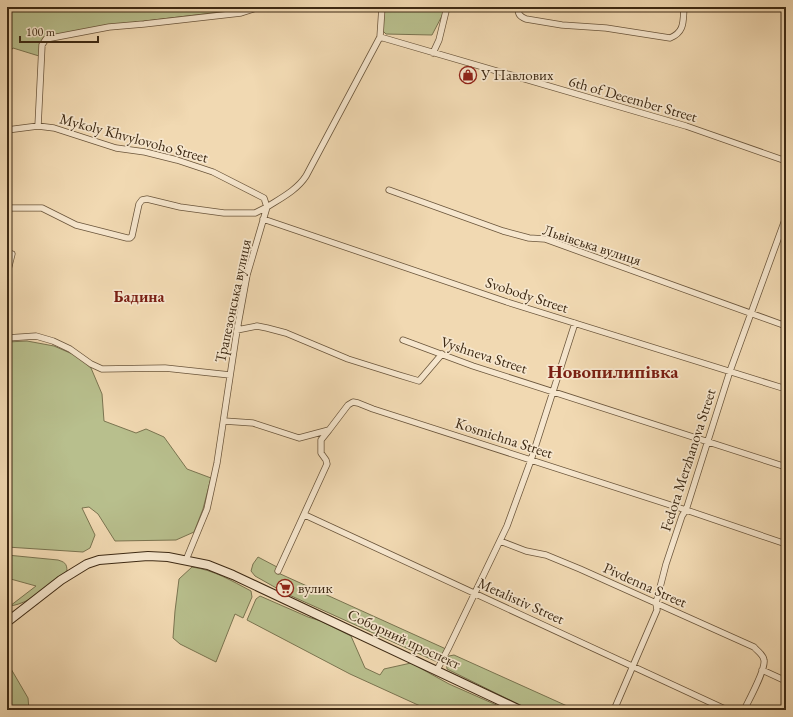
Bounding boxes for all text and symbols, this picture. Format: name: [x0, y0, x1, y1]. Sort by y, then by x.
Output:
scale bar: [20, 18, 98, 44]
text: 100 m: [26, 24, 56, 40]
shop icon: У Павлових: [458, 65, 478, 85]
place label: У Павлових: [480, 65, 554, 84]
street label: 6th of December Street: [567, 71, 700, 126]
street label: Mykoly Khvylovoho Street: [58, 109, 211, 167]
street label: Львівська вулиця: [541, 220, 644, 269]
street label: Трапезонська вулиця: [210, 237, 255, 364]
street label: Svobody Street: [483, 272, 571, 317]
district label: Бадина: [113, 286, 166, 307]
street label: Vyshneva Street: [439, 332, 530, 378]
district label: Новопилипівка: [547, 359, 679, 384]
street label: Fedora Merzhanova Street: [655, 386, 720, 534]
street label: Kosmichna Street: [453, 413, 556, 462]
street label: Pivdenna Street: [601, 558, 690, 612]
street label: Metalistiv Street: [475, 573, 568, 628]
supermarket icon: вулик: [275, 578, 295, 598]
place label: вулик: [298, 578, 333, 597]
street label: Соборний проспект: [345, 604, 464, 673]

